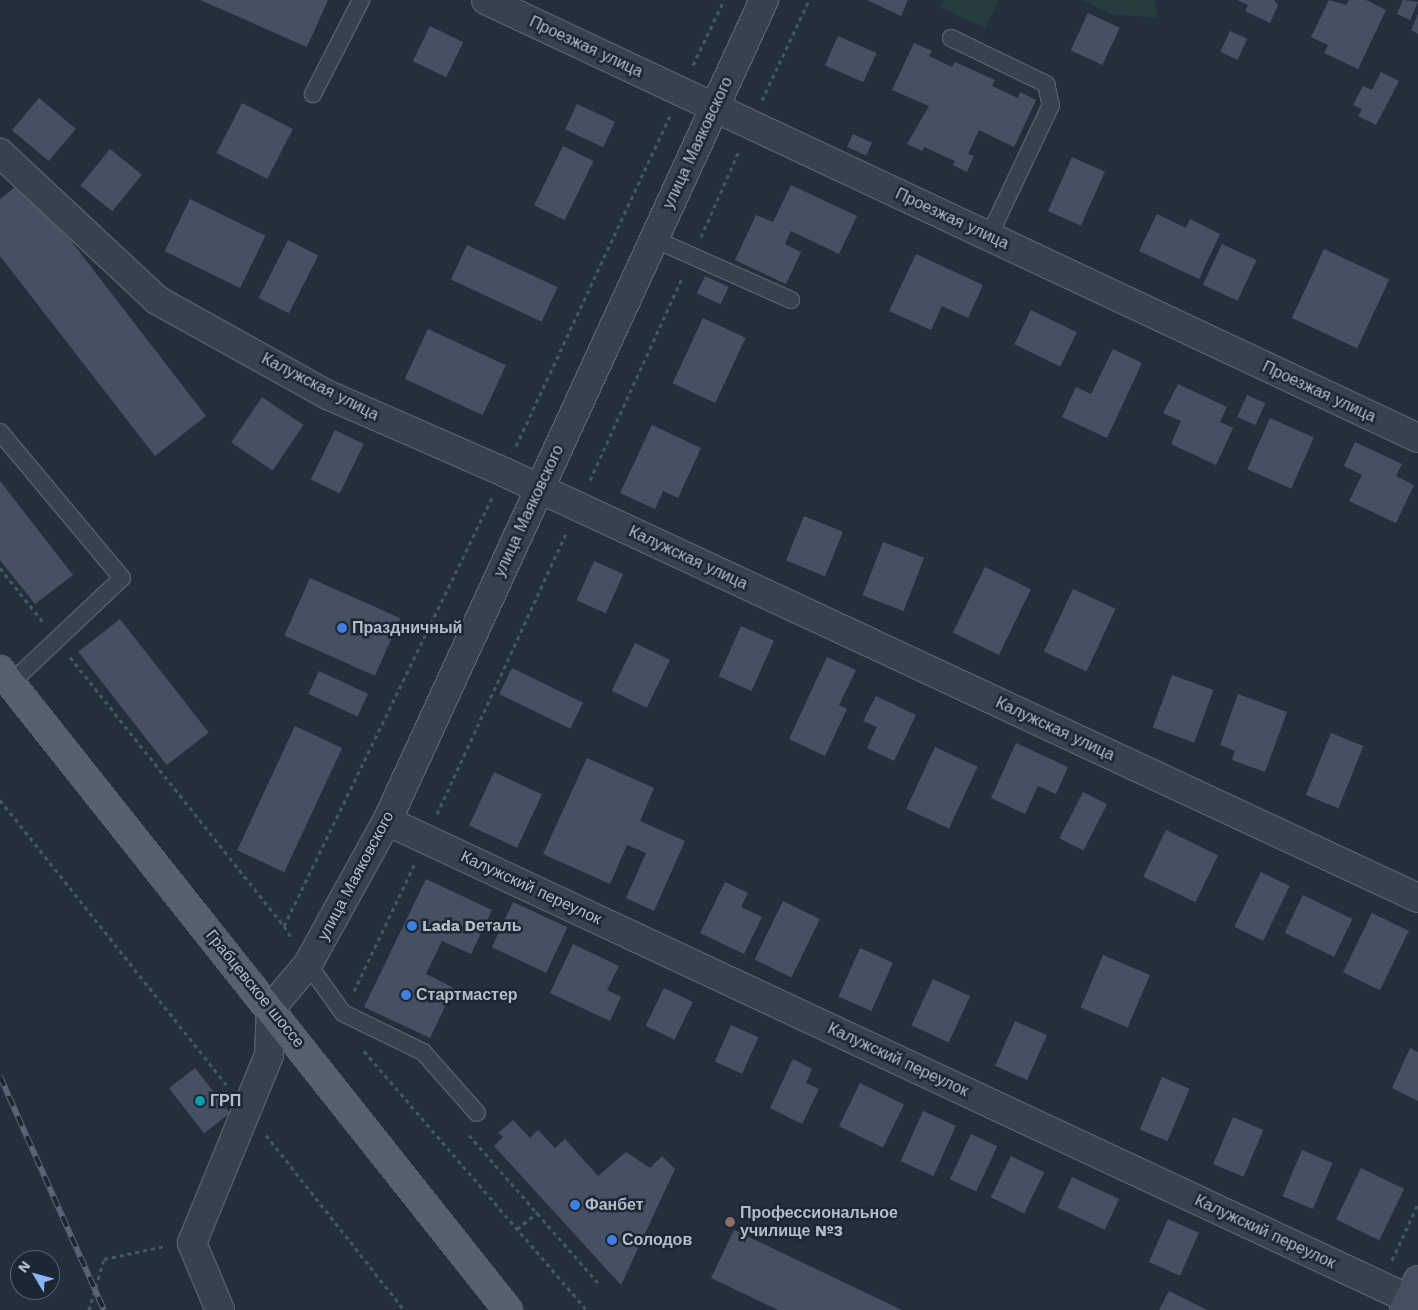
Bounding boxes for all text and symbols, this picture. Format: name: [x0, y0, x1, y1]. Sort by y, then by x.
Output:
street label: Проезжая улица: [526, 12, 646, 82]
street label: улица Маяковского: [659, 74, 737, 212]
street label: Проезжая улица: [892, 184, 1012, 254]
street label: Калужская улица: [258, 349, 382, 425]
street label: Проезжая улица: [1259, 357, 1379, 427]
street label: улица Маяковского: [490, 442, 568, 580]
street label: Калужская улица: [626, 522, 750, 594]
place label: Праздничный: [352, 618, 462, 638]
marker: Праздничный: [336, 622, 348, 634]
street label: Калужская улица: [993, 693, 1117, 765]
street label: улица Маяковского: [314, 808, 398, 944]
street label: Калужский переулок: [458, 847, 604, 929]
place label: Lada Dеталь: [422, 916, 522, 936]
marker: Lada Dеталь: [406, 920, 418, 932]
street label: Грабцевское шоссе: [202, 926, 308, 1052]
place label: Стартмастер: [416, 985, 518, 1005]
marker: Стартмастер: [400, 989, 412, 1001]
street label: Калужский переулок: [825, 1019, 971, 1101]
place label: ГРП: [210, 1091, 241, 1111]
marker: ГРП: [194, 1095, 206, 1107]
street label: Калужский переулок: [1192, 1191, 1338, 1273]
place label: Фанбет: [585, 1195, 644, 1215]
marker: Фанбет: [569, 1199, 581, 1211]
place label: Профессиональное училище №3: [740, 1203, 898, 1241]
marker: Профессиональное училище №3: [724, 1216, 736, 1228]
place label: Солодов: [622, 1230, 692, 1250]
marker: Солодов: [606, 1234, 618, 1246]
north arrow: [10, 1250, 60, 1300]
text: N: [14, 1258, 33, 1276]

